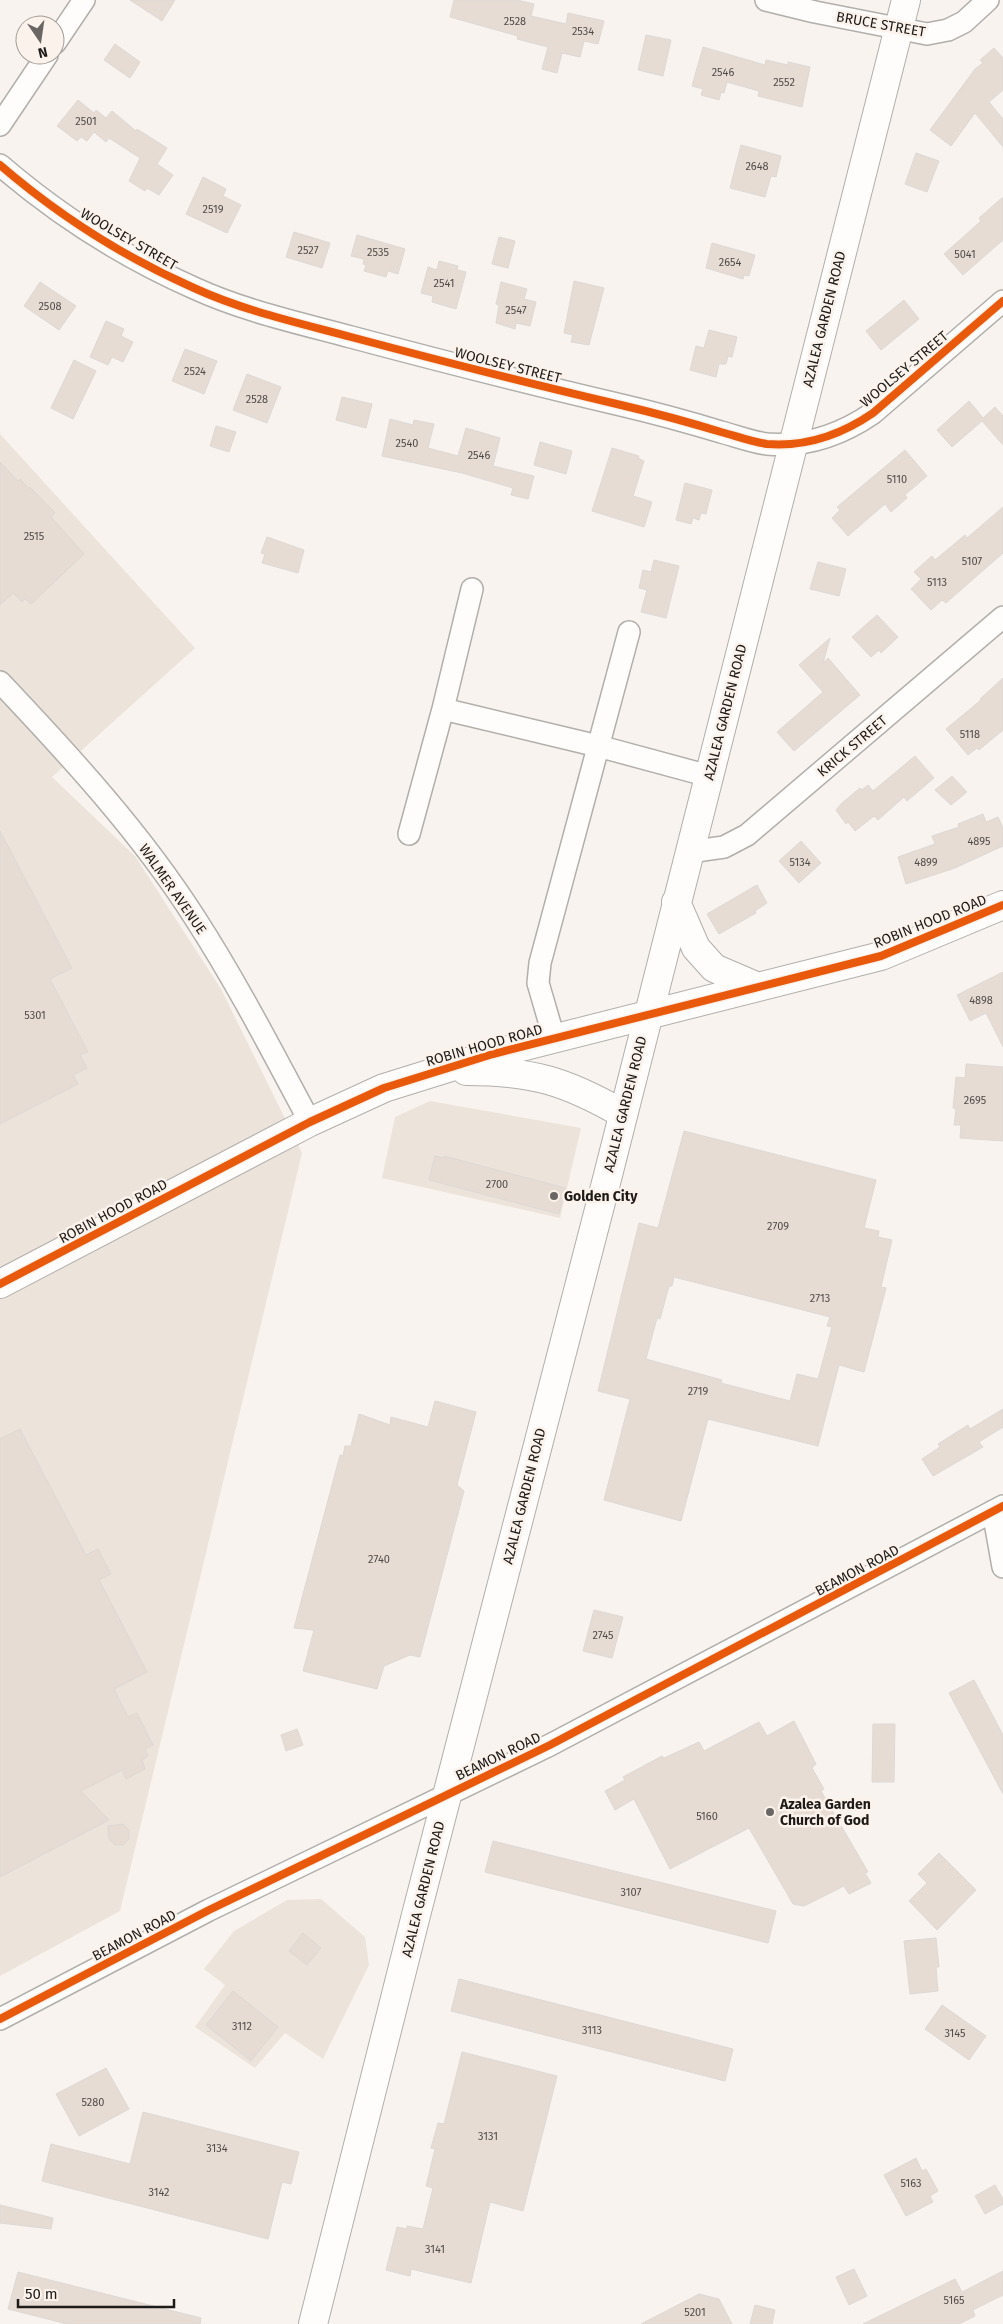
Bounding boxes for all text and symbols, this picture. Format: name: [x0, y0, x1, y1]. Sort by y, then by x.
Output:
street label: BRUCE STREET: [835, 8, 928, 41]
north arrow: [15, 15, 65, 65]
house number: 2528: [504, 15, 526, 28]
house number: 2534: [572, 25, 594, 38]
text: N: [36, 43, 49, 62]
house number: 2546: [712, 66, 734, 79]
house number: 2552: [773, 76, 795, 89]
house number: 2501: [75, 115, 97, 128]
house number: 2648: [745, 160, 769, 173]
house number: 2519: [203, 203, 224, 216]
street label: WOOLSEY STREET: [77, 205, 181, 275]
house number: 2527: [297, 244, 319, 257]
house number: 2535: [367, 246, 389, 259]
house number: 5041: [954, 248, 976, 261]
street label: AZALEA GARDEN ROAD: [799, 249, 850, 389]
house number: 2654: [719, 256, 741, 269]
house number: 2541: [434, 277, 454, 290]
house number: 2508: [38, 300, 62, 313]
house number: 2547: [505, 304, 527, 317]
street label: WOOLSEY STREET: [857, 327, 952, 411]
street label: WOOLSEY STREET: [453, 344, 564, 387]
house number: 2524: [184, 365, 206, 378]
house number: 2528: [246, 393, 268, 406]
house number: 2540: [396, 437, 418, 450]
house number: 2546: [468, 449, 490, 462]
house number: 5110: [887, 473, 907, 486]
house number: 2515: [24, 530, 45, 543]
house number: 5107: [962, 555, 982, 568]
house number: 5113: [927, 576, 947, 589]
street label: AZALEA GARDEN ROAD: [700, 642, 751, 782]
street label: KRICK STREET: [814, 712, 891, 780]
house number: 5118: [960, 728, 980, 741]
house number: 4895: [967, 835, 991, 848]
street label: WALMER AVENUE: [135, 841, 210, 938]
house number: 5134: [790, 856, 811, 869]
house number: 4899: [914, 856, 938, 869]
street label: ROBIN HOOD ROAD: [871, 891, 989, 952]
house number: 4898: [969, 994, 993, 1007]
house number: 5301: [24, 1009, 46, 1022]
street label: ROBIN HOOD ROAD: [424, 1021, 544, 1070]
street label: AZALEA GARDEN ROAD: [600, 1034, 651, 1174]
house number: 2695: [964, 1094, 987, 1107]
street label: ROBIN HOOD ROAD: [56, 1176, 170, 1247]
house number: 2700: [486, 1178, 508, 1191]
place label: Golden City: [564, 1188, 638, 1205]
marker: Golden City: [548, 1190, 560, 1202]
house number: 2709: [767, 1220, 789, 1233]
house number: 2713: [810, 1292, 830, 1305]
house number: 2719: [688, 1385, 709, 1398]
street label: AZALEA GARDEN ROAD: [499, 1426, 550, 1566]
street label: BEAMON ROAD: [812, 1541, 902, 1600]
house number: 2740: [368, 1553, 390, 1566]
house number: 2745: [592, 1629, 614, 1642]
street label: BEAMON ROAD: [453, 1728, 544, 1784]
place label: Azalea Garden Church of God: [779, 1796, 871, 1829]
marker: Azalea Garden Church of God: [764, 1806, 776, 1818]
house number: 5160: [696, 1810, 718, 1823]
street label: AZALEA GARDEN ROAD: [398, 1819, 449, 1959]
house number: 3107: [621, 1886, 642, 1899]
street label: BEAMON ROAD: [89, 1906, 179, 1965]
house number: 3112: [232, 2020, 252, 2033]
house number: 3113: [582, 2024, 602, 2037]
house number: 3145: [944, 2027, 966, 2040]
house number: 5280: [81, 2096, 105, 2109]
house number: 3131: [478, 2130, 498, 2143]
house number: 3134: [206, 2142, 228, 2155]
house number: 5163: [901, 2177, 921, 2190]
house number: 3142: [148, 2186, 170, 2199]
house number: 3141: [425, 2243, 445, 2256]
scale bar: [18, 2276, 174, 2308]
text: 50 m: [25, 2285, 58, 2303]
house number: 5165: [943, 2294, 965, 2307]
house number: 5201: [684, 2306, 706, 2319]

